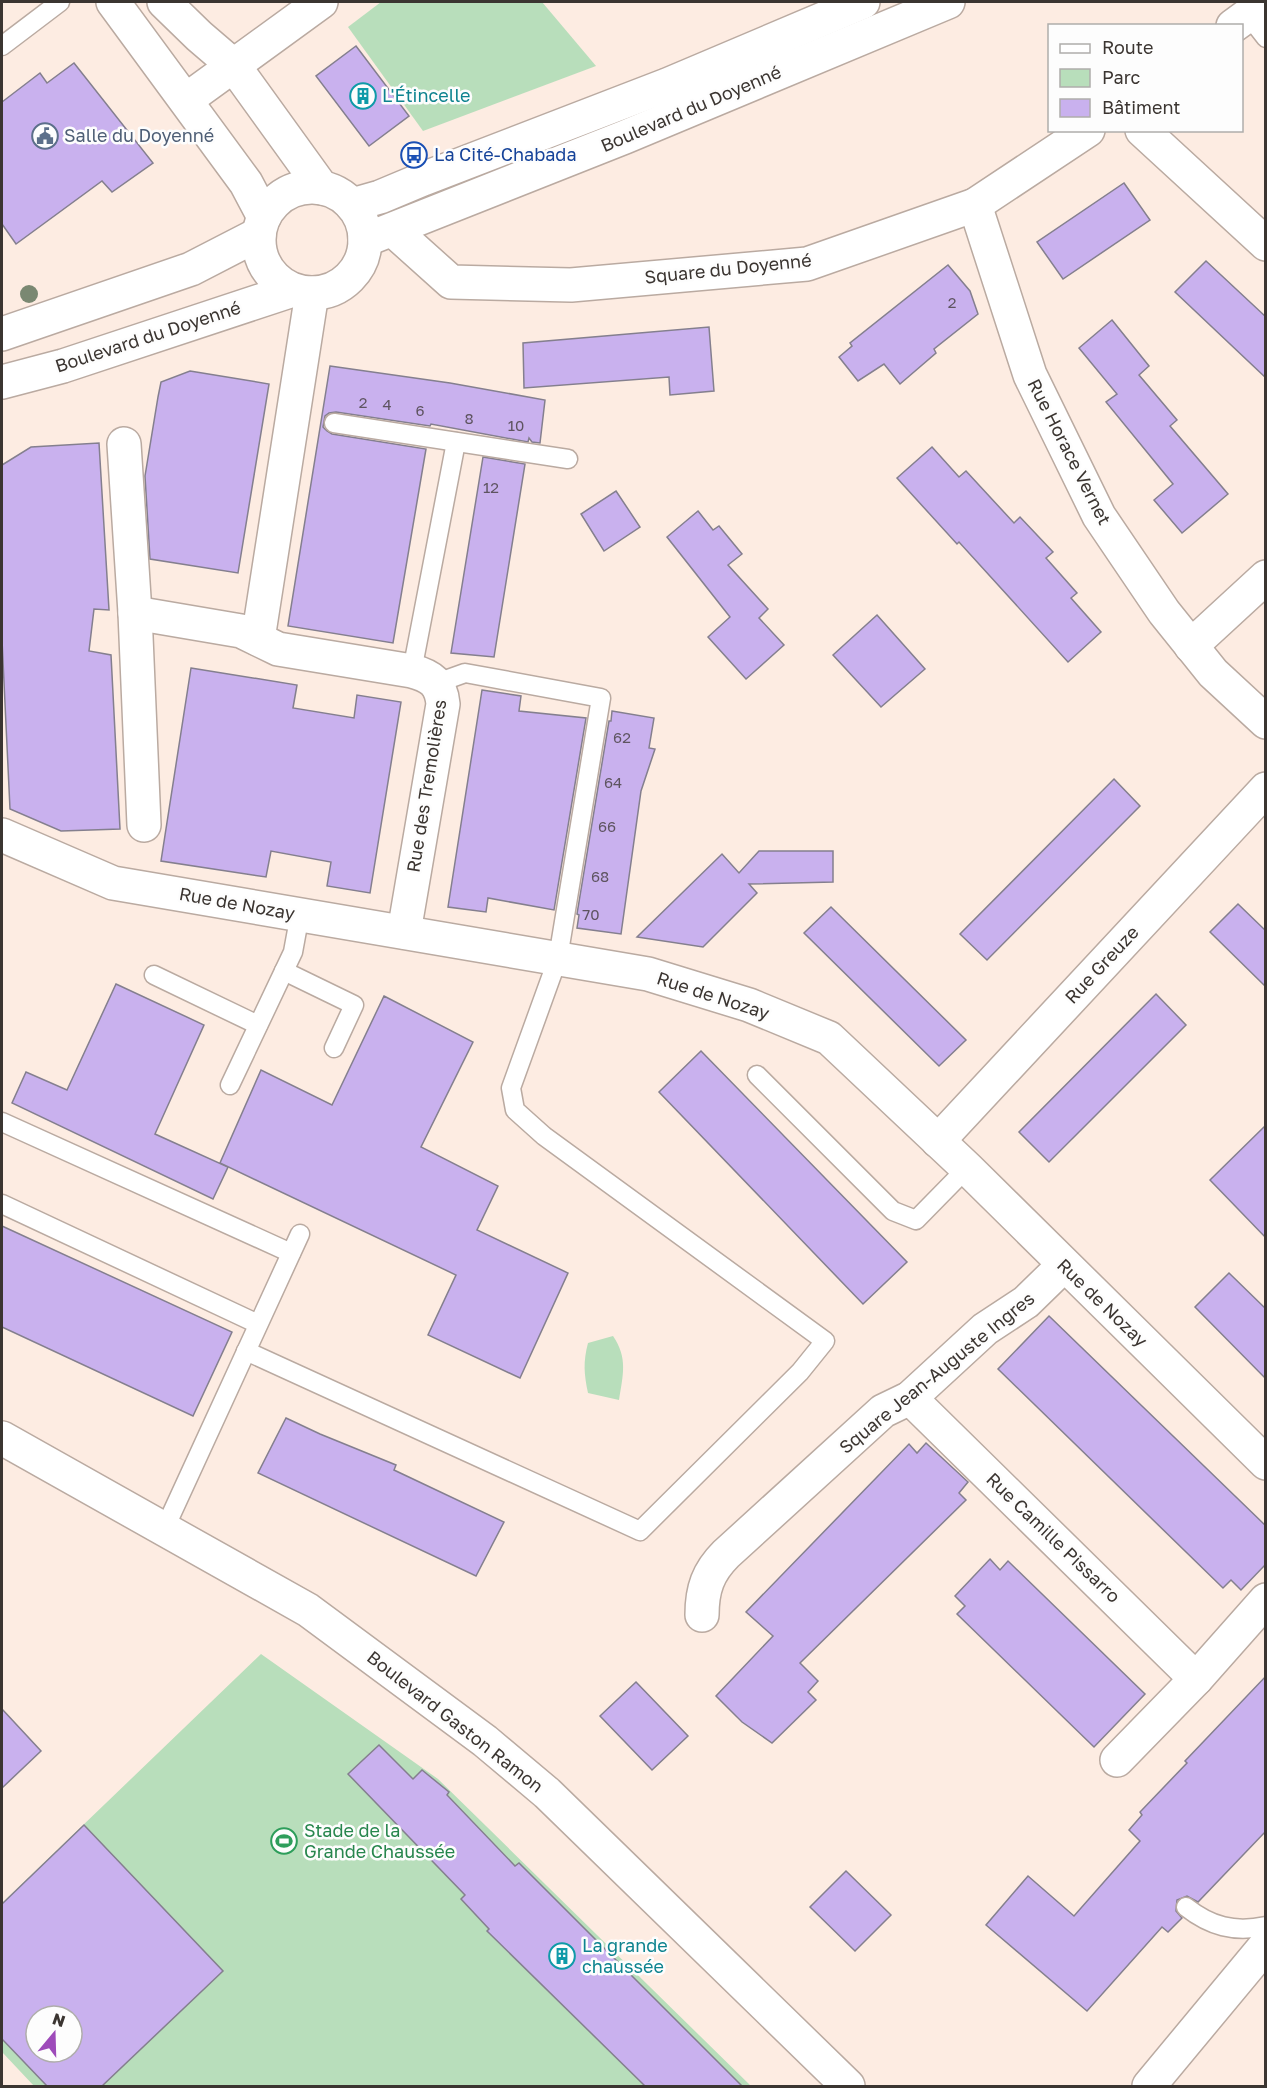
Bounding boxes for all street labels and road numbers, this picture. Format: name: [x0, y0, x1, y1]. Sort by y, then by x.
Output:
street label: Boulevard du Doyenné: [597, 60, 784, 156]
street label: Square du Doyenné: [643, 248, 812, 288]
street label: Boulevard du Doyenné: [52, 296, 243, 376]
street label: Rue Horace Vernet: [1024, 375, 1116, 528]
street label: Rue des Tremolières: [401, 698, 451, 874]
street label: Rue de Nozay: [178, 882, 297, 924]
street label: Rue Greuze: [1060, 921, 1143, 1008]
street label: Rue de Nozay: [654, 966, 772, 1024]
street label: Rue de Nozay: [1053, 1254, 1153, 1351]
street label: Square Jean-Auguste Ingres: [834, 1287, 1038, 1458]
street label: Rue Camille Pissarro: [982, 1468, 1125, 1607]
street label: Boulevard Gaston Ramon: [363, 1646, 548, 1797]

